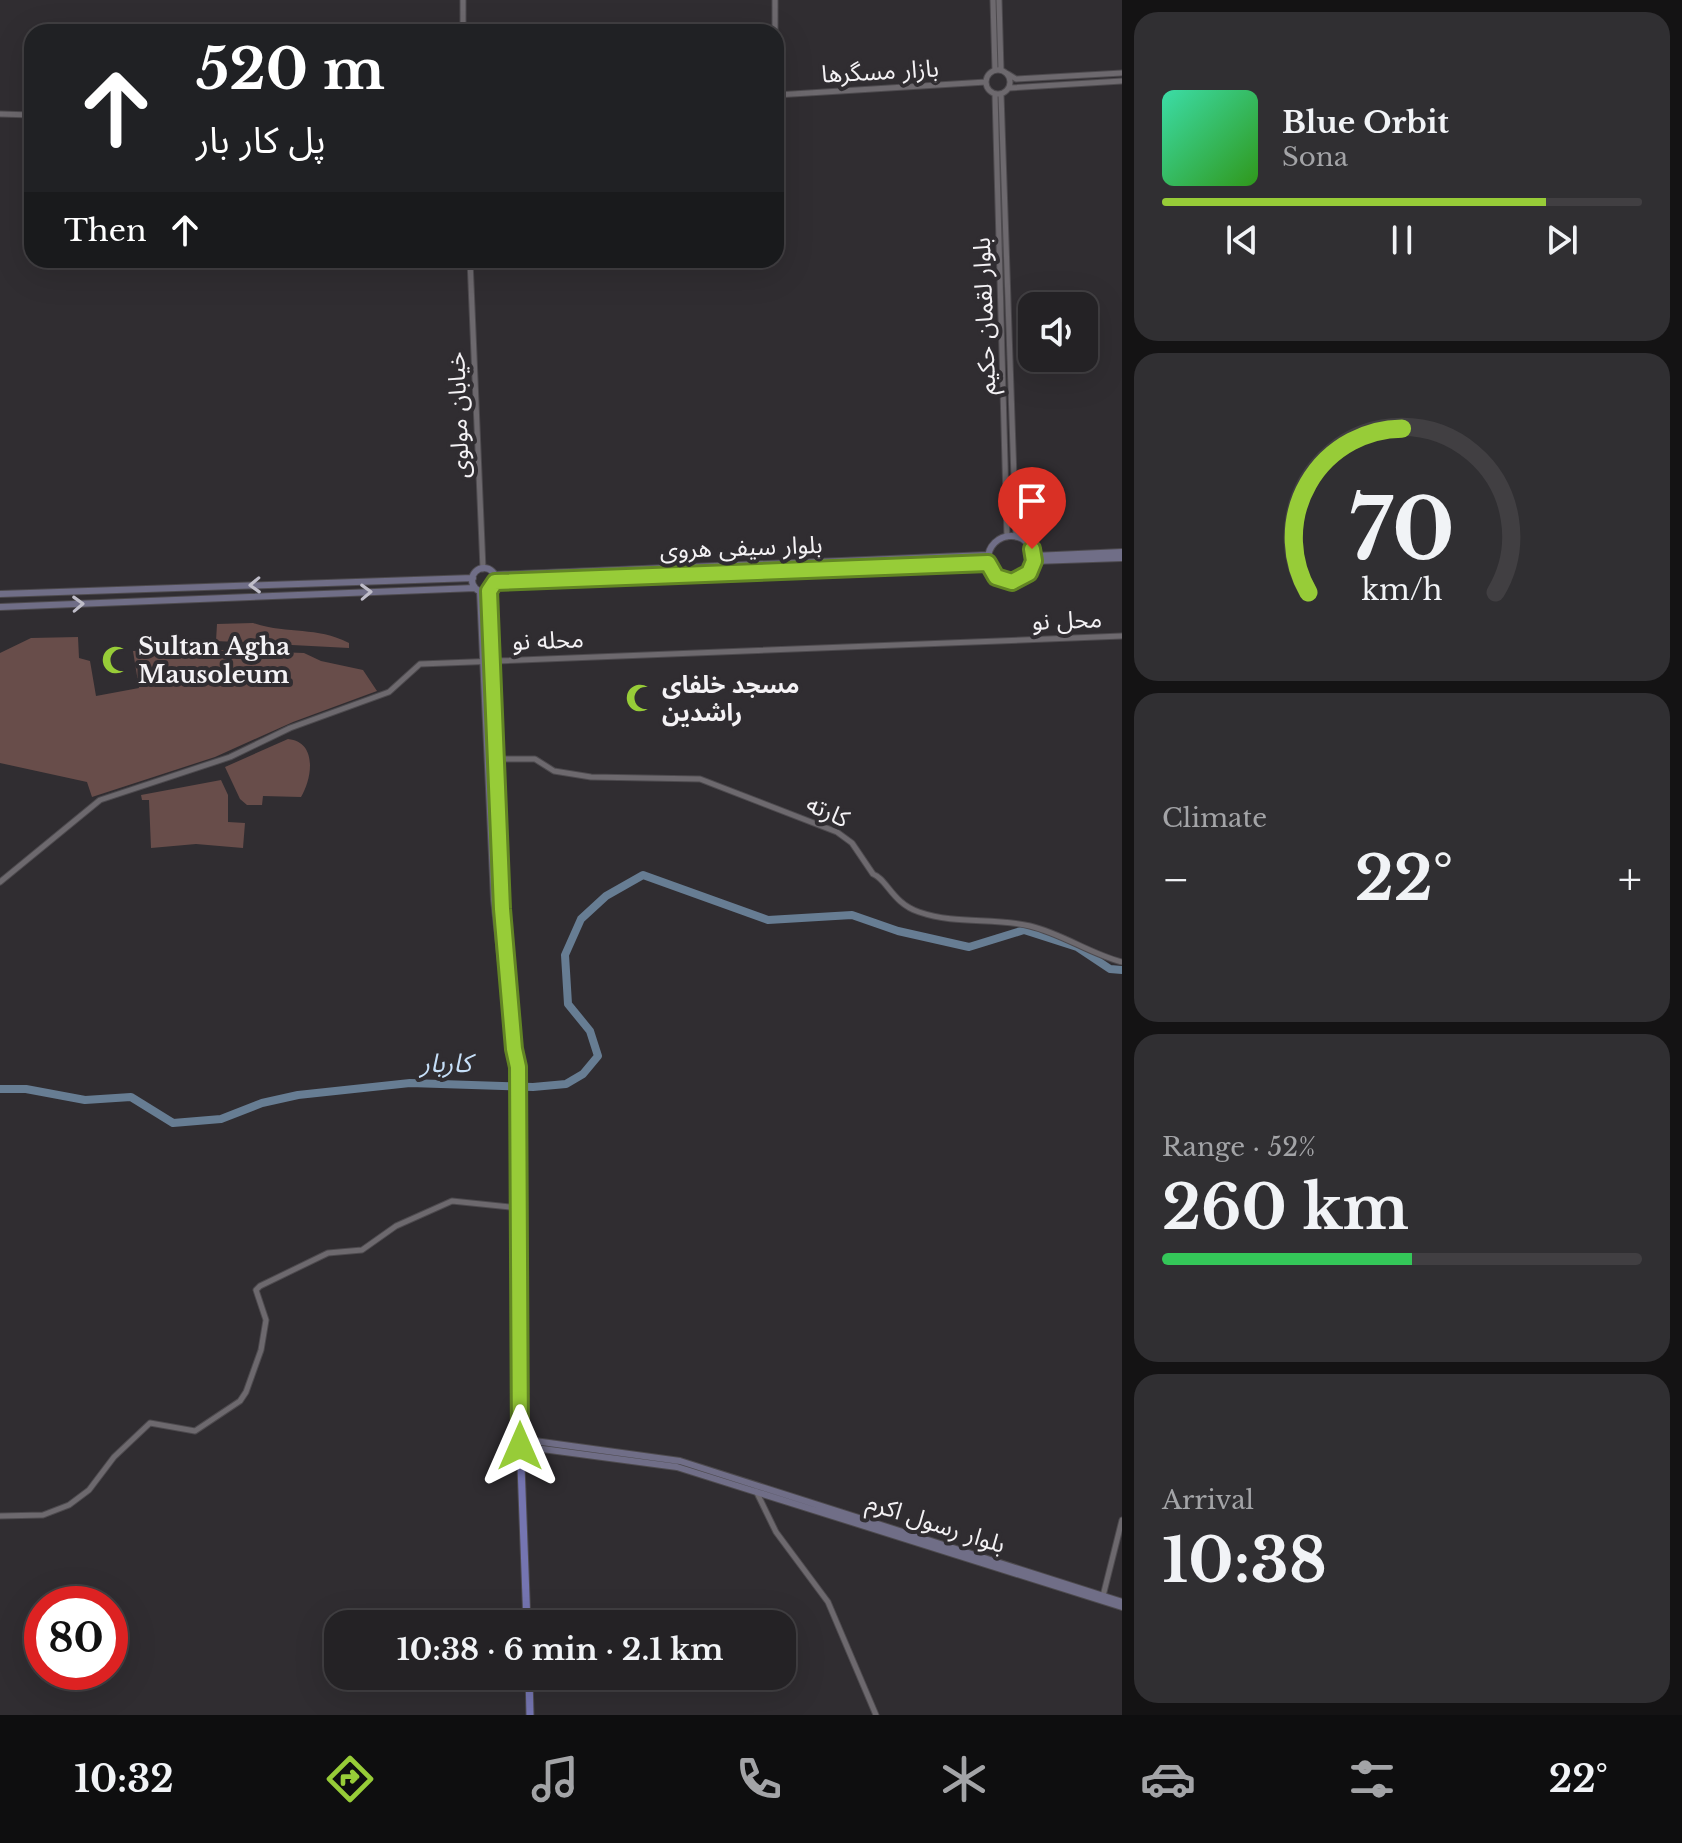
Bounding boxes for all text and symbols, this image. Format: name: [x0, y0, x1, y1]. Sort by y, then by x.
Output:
text: 520 m: [196, 35, 385, 104]
street label: بازار مسگرها: [821, 53, 939, 89]
icon: ahead: [64, 56, 168, 160]
text: Blue Orbit: [1282, 104, 1449, 141]
text: پل کار بار: [196, 118, 326, 163]
text: Sona: [1282, 141, 1348, 173]
icon: ahead: [163, 208, 207, 252]
text: Then: [64, 212, 147, 249]
icon: previous: [1220, 218, 1264, 262]
icon: pause: [1380, 218, 1424, 262]
icon: next: [1540, 218, 1584, 262]
street label: بلوار لقمان حکیم: [967, 237, 1004, 395]
map controls: [1018, 292, 1098, 372]
button: sound: [1018, 292, 1098, 372]
street label: خیابان مولوی: [441, 351, 475, 479]
pin: [998, 467, 1066, 549]
text: 70: [1349, 477, 1455, 580]
icon: arrive: [1010, 479, 1054, 523]
street label: بلوار سیفی هروی: [659, 530, 823, 564]
text: km/h: [1361, 572, 1443, 608]
one-way arrow: [248, 577, 261, 594]
one-way arrow: [360, 584, 373, 601]
one-way arrow: [72, 595, 85, 612]
street label: محل نو: [1031, 604, 1103, 636]
street label: محله نو: [512, 624, 584, 656]
place label: Sultan Agha Mausoleum: [138, 632, 290, 689]
mosque icon: Sultan Agha Mausoleum: [101, 645, 131, 675]
place label: مسجد خلفای راشدین: [662, 670, 800, 727]
mosque icon: مسجد خلفای راشدین: [625, 683, 655, 713]
street label: کارته: [802, 789, 855, 834]
text: Climate: [1162, 802, 1267, 834]
text: 22°: [1355, 842, 1453, 916]
text: −: [1162, 852, 1190, 907]
text: +: [1618, 852, 1642, 907]
water label: کاربار: [418, 1047, 477, 1079]
text: Range · 52%: [1162, 1131, 1316, 1163]
text: 260 km: [1162, 1171, 1409, 1245]
position arrow: [478, 1404, 562, 1488]
text: Arrival: [1162, 1484, 1254, 1516]
street label: بلوار رسول اکرم: [862, 1487, 1009, 1563]
text: 10:38: [1162, 1524, 1327, 1598]
speed limit sign: 80: [24, 1586, 128, 1690]
text: 10:38 · 6 min · 2.1 km: [397, 1631, 723, 1668]
icon: directions: [322, 1751, 378, 1807]
icon: music: [527, 1751, 583, 1807]
icon: phone: [731, 1751, 787, 1807]
icon: climate: [936, 1751, 992, 1807]
icon: car: [1140, 1751, 1196, 1807]
icon: filters: [1344, 1751, 1400, 1807]
text: 10:32: [74, 1757, 174, 1802]
text: 22°: [1549, 1757, 1608, 1802]

